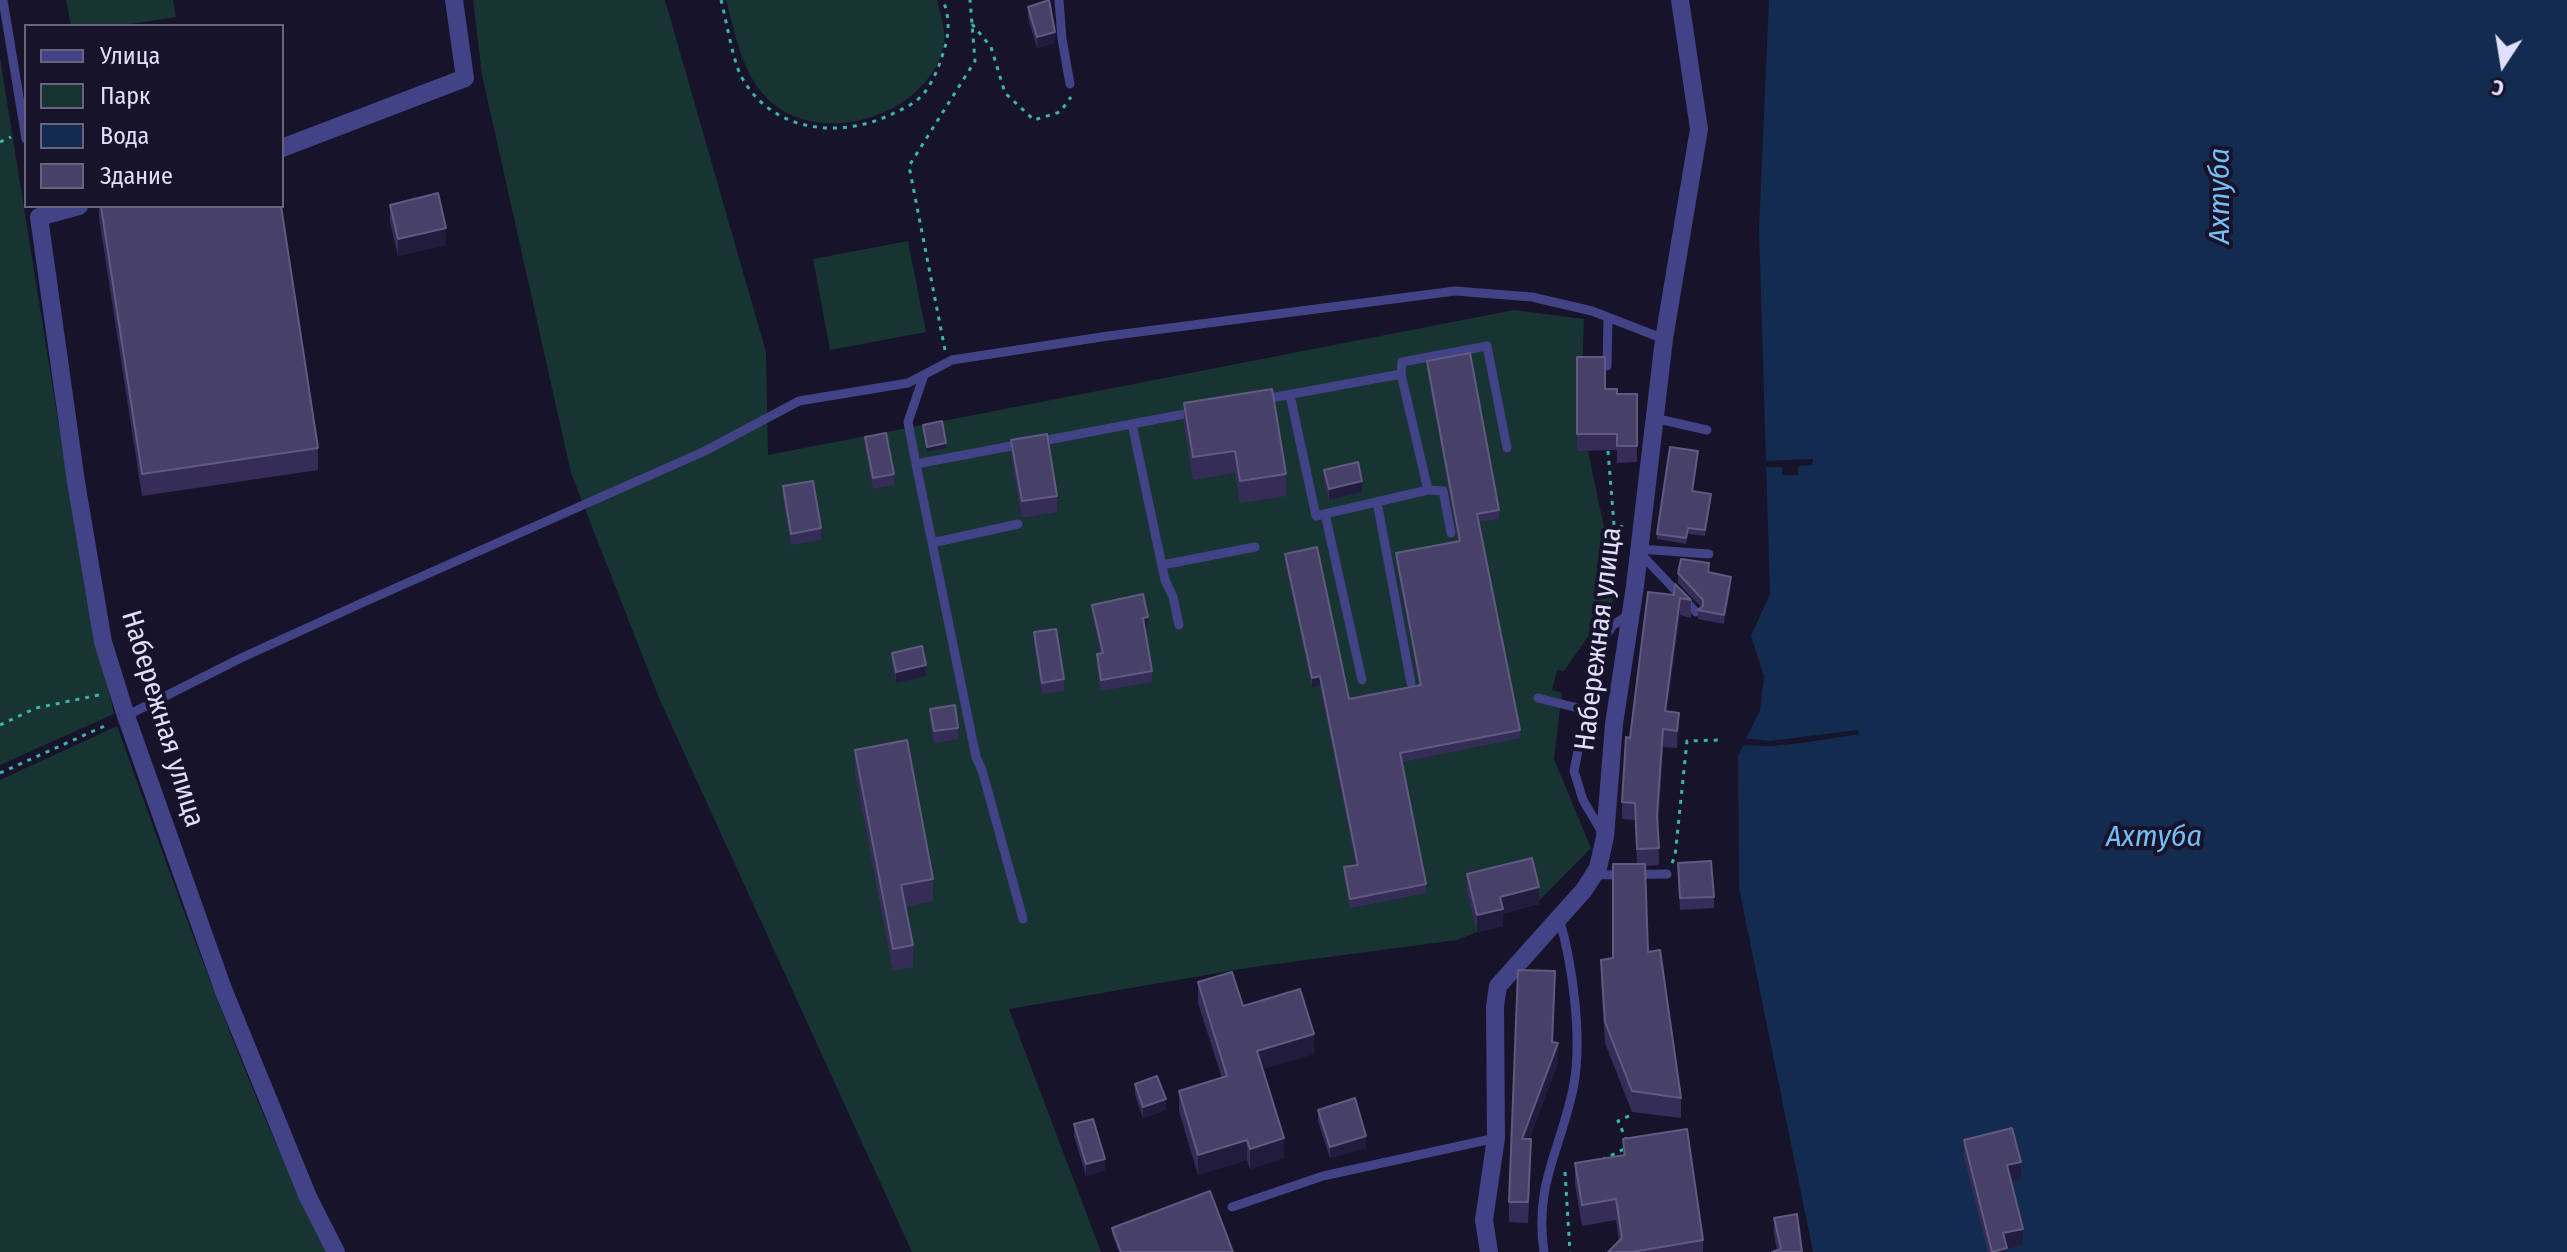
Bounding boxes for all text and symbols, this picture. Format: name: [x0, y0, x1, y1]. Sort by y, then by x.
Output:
legend: [24, 24, 284, 208]
north arrow: [2463, 24, 2543, 104]
text: Улица: [100, 42, 160, 70]
text: С: [2489, 74, 2506, 102]
text: Парк: [100, 82, 150, 110]
text: Вода: [100, 122, 149, 150]
water label: Ахтуба: [2203, 148, 2239, 244]
text: Здание: [100, 162, 173, 190]
street label: Набережная улица: [1569, 525, 1629, 753]
street label: Набережная улица: [113, 607, 211, 831]
water label: Ахтуба: [2106, 820, 2202, 856]

